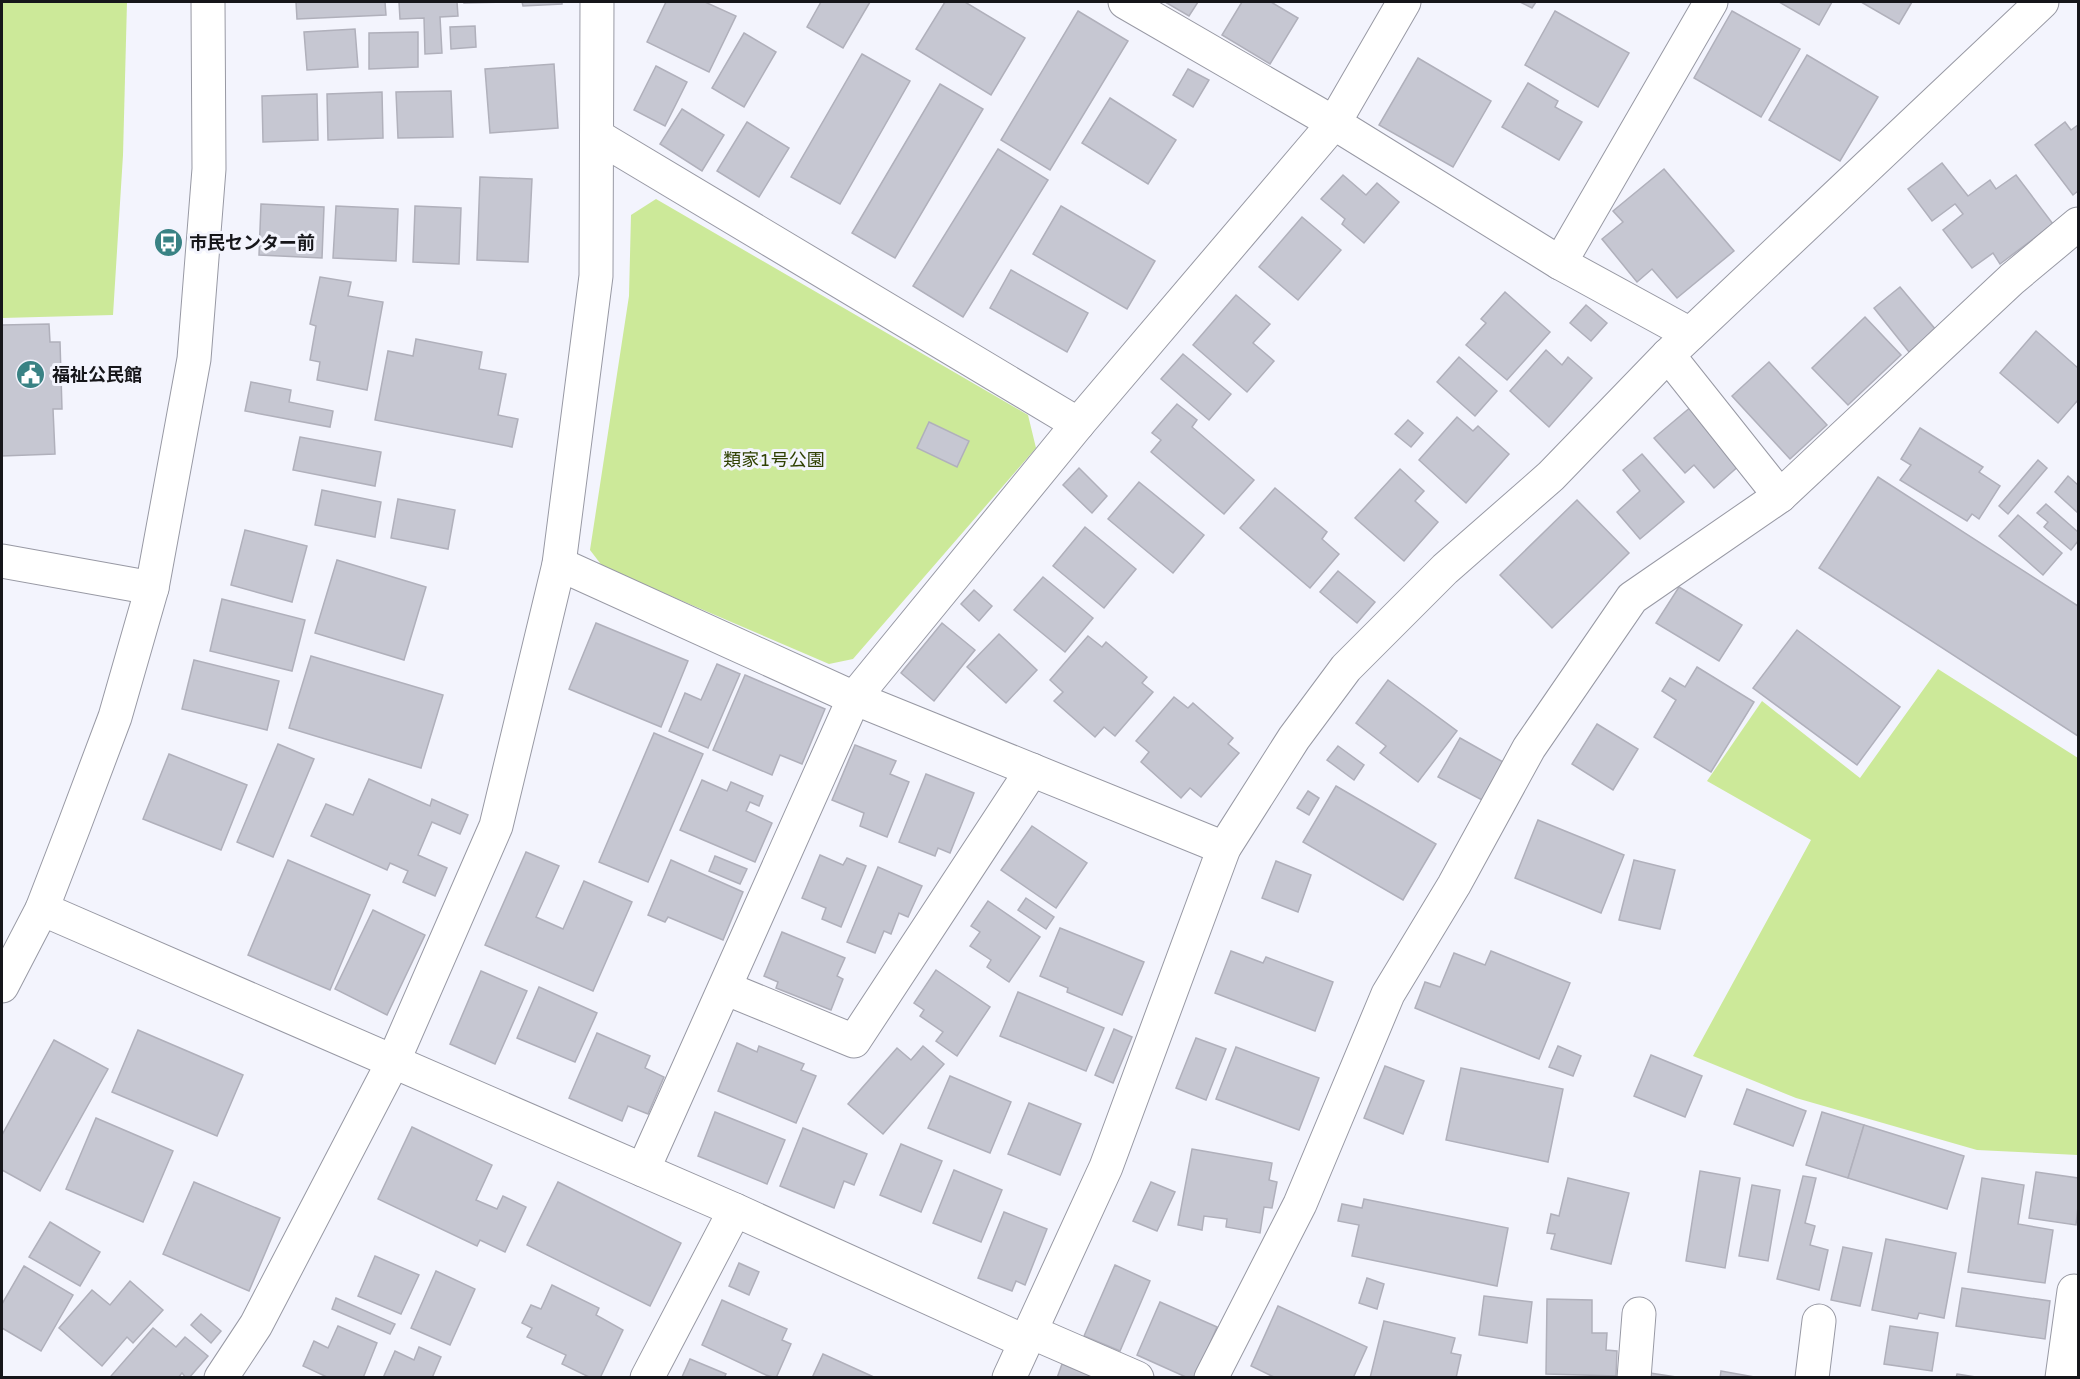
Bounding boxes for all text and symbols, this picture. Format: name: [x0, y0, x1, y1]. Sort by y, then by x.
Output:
bus stop icon: 市民センター前: [152, 227, 184, 259]
place label: 市民センター前: [189, 232, 315, 254]
public building icon: 福祉公民館: [15, 359, 47, 391]
place label: 福祉公民館: [52, 364, 142, 386]
park label: 類家1号公園: [723, 449, 825, 471]

